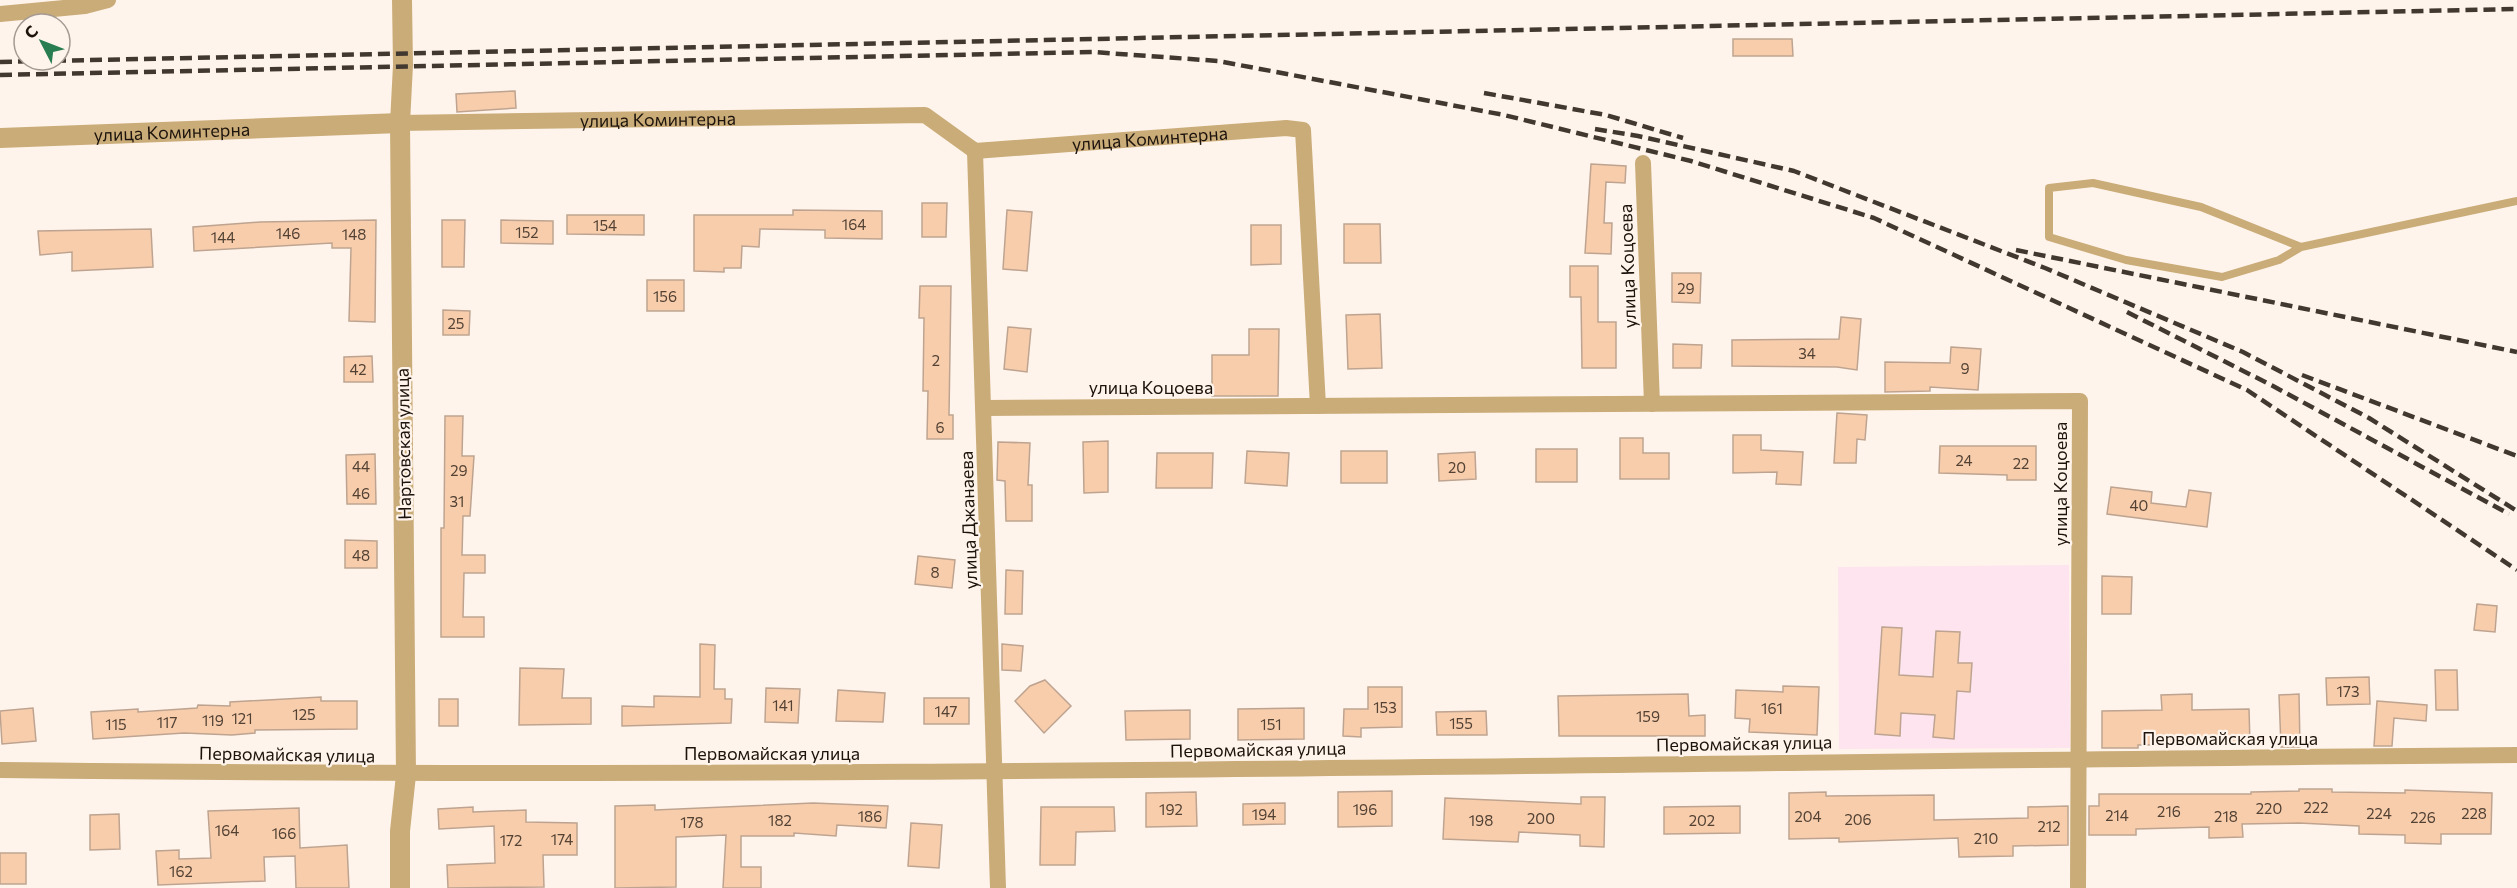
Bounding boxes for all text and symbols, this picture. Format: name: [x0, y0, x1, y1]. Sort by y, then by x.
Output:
north arrow: [12, 12, 72, 72]
text: С: [20, 21, 41, 42]
street label: улица Коминтерна: [580, 107, 736, 131]
street label: улица Коминтерна: [93, 118, 250, 145]
street label: улица Коминтерна: [1071, 121, 1229, 155]
street label: улица Коцоева: [1614, 203, 1640, 329]
house number: 164: [842, 215, 866, 233]
house number: 154: [593, 216, 617, 234]
house number: 152: [515, 223, 539, 241]
house number: 146: [276, 224, 300, 242]
house number: 148: [342, 225, 366, 243]
house number: 144: [211, 228, 235, 246]
house number: 29: [1677, 279, 1695, 297]
house number: 156: [653, 287, 677, 305]
house number: 25: [448, 314, 464, 332]
house number: 34: [1798, 344, 1816, 362]
house number: 2: [932, 351, 940, 369]
house number: 9: [1960, 359, 1970, 377]
house number: 42: [349, 360, 367, 378]
street label: Нартовская улица: [391, 368, 415, 520]
street label: улица Коцоева: [1089, 376, 1213, 398]
house number: 6: [935, 418, 945, 436]
street label: улица Коцоева: [2049, 422, 2071, 546]
street label: улица Джанаева: [955, 450, 981, 590]
house number: 24: [1955, 451, 1973, 469]
house number: 22: [2013, 454, 2029, 472]
house number: 44: [352, 457, 370, 475]
house number: 20: [1448, 458, 1466, 476]
house number: 29: [450, 461, 468, 479]
house number: 46: [352, 484, 370, 502]
house number: 31: [450, 492, 464, 510]
house number: 40: [2130, 496, 2148, 514]
house number: 48: [352, 546, 370, 564]
house number: 8: [930, 563, 940, 581]
house number: 173: [2337, 682, 2359, 700]
house number: 141: [772, 696, 794, 714]
house number: 153: [1373, 698, 1397, 716]
house number: 161: [1761, 699, 1783, 717]
house number: 147: [934, 702, 958, 720]
house number: 125: [292, 705, 316, 723]
house number: 159: [1636, 707, 1660, 725]
house number: 121: [231, 709, 253, 727]
house number: 119: [202, 711, 224, 729]
house number: 117: [157, 713, 177, 731]
house number: 155: [1449, 714, 1473, 732]
house number: 115: [105, 715, 127, 733]
house number: 151: [1260, 715, 1282, 733]
street label: Первомайская улица: [2142, 727, 2318, 749]
street label: Первомайская улица: [1656, 730, 1832, 756]
street label: Первомайская улица: [1170, 736, 1346, 762]
street label: Первомайская улица: [199, 741, 375, 767]
street label: Первомайская улица: [684, 742, 860, 764]
house number: 222: [2304, 798, 2328, 816]
house number: 220: [2256, 799, 2282, 817]
house number: 192: [1159, 800, 1183, 818]
house number: 196: [1353, 800, 1377, 818]
house number: 216: [2157, 802, 2181, 820]
house number: 224: [2366, 804, 2392, 822]
house number: 228: [2461, 804, 2487, 822]
house number: 194: [1252, 805, 1276, 823]
house number: 214: [2105, 806, 2129, 824]
house number: 186: [858, 807, 882, 825]
house number: 204: [1794, 807, 1822, 825]
house number: 218: [2214, 807, 2238, 825]
house number: 226: [2410, 808, 2436, 826]
house number: 200: [1527, 809, 1555, 827]
house number: 206: [1844, 810, 1872, 828]
house number: 182: [768, 811, 792, 829]
house number: 198: [1469, 811, 1493, 829]
house number: 202: [1689, 811, 1715, 829]
house number: 178: [680, 813, 704, 831]
house number: 212: [2037, 817, 2061, 835]
house number: 164: [215, 821, 239, 839]
house number: 166: [272, 824, 296, 842]
house number: 210: [1974, 829, 1998, 847]
house number: 174: [551, 830, 573, 848]
house number: 172: [500, 831, 522, 849]
house number: 162: [169, 862, 193, 880]

